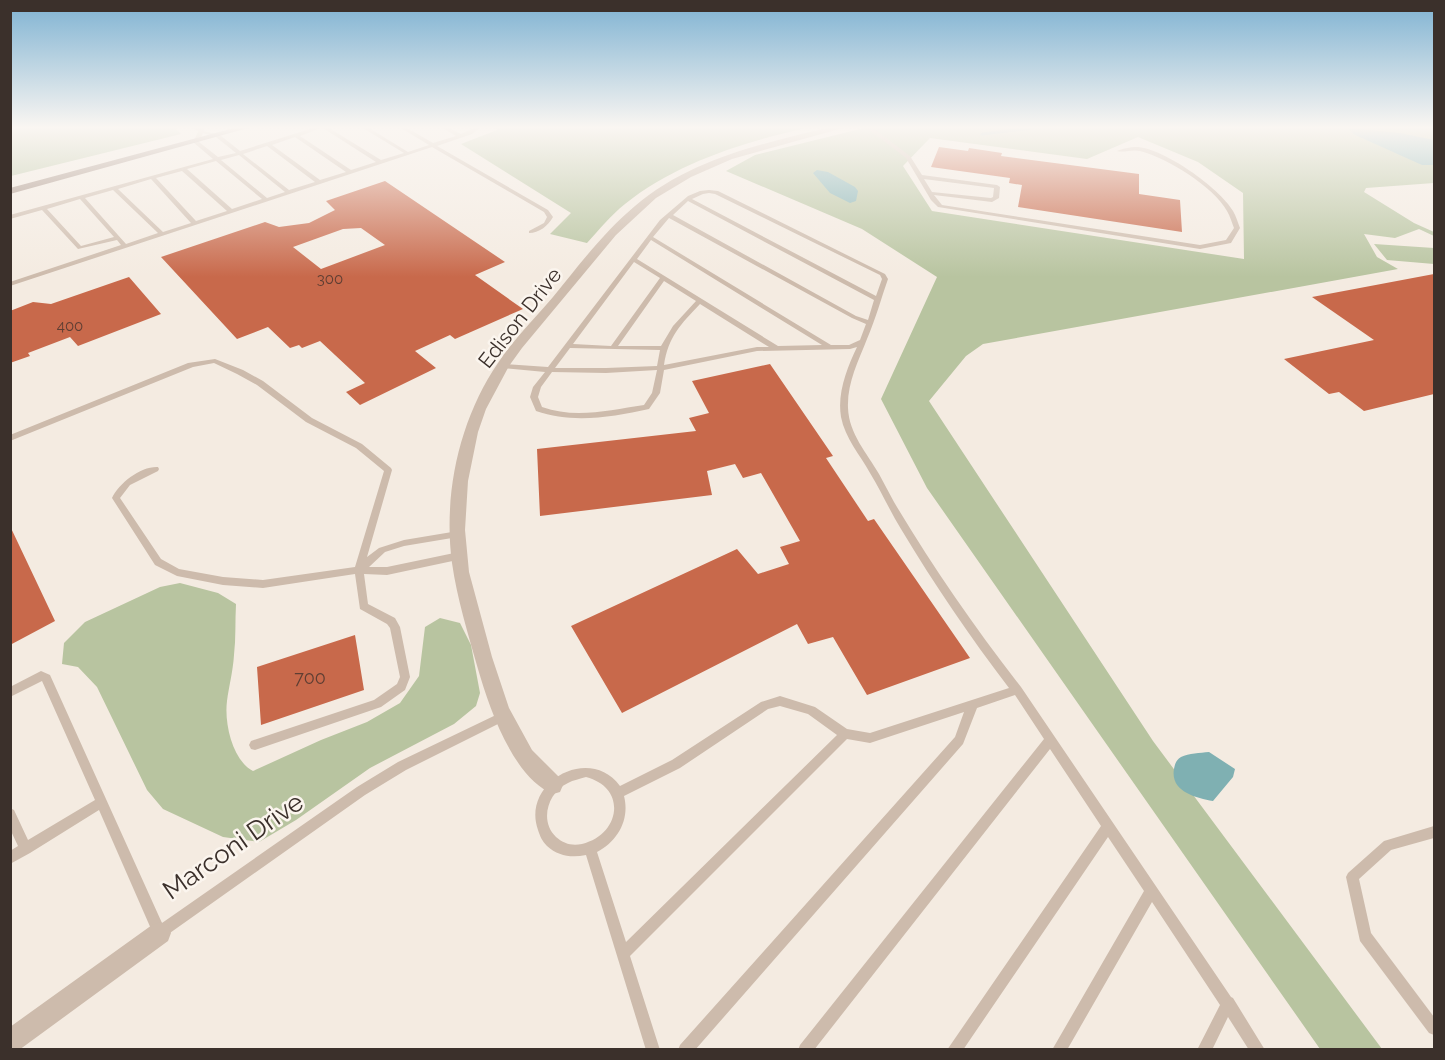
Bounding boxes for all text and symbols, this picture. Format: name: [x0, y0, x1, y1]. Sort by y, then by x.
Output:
street label: Edison Drive: [473, 263, 567, 373]
house number: 300: [317, 270, 343, 288]
house number: 400: [57, 317, 83, 335]
house number: 700: [294, 667, 326, 688]
street label: Marconi Drive: [157, 786, 309, 906]

